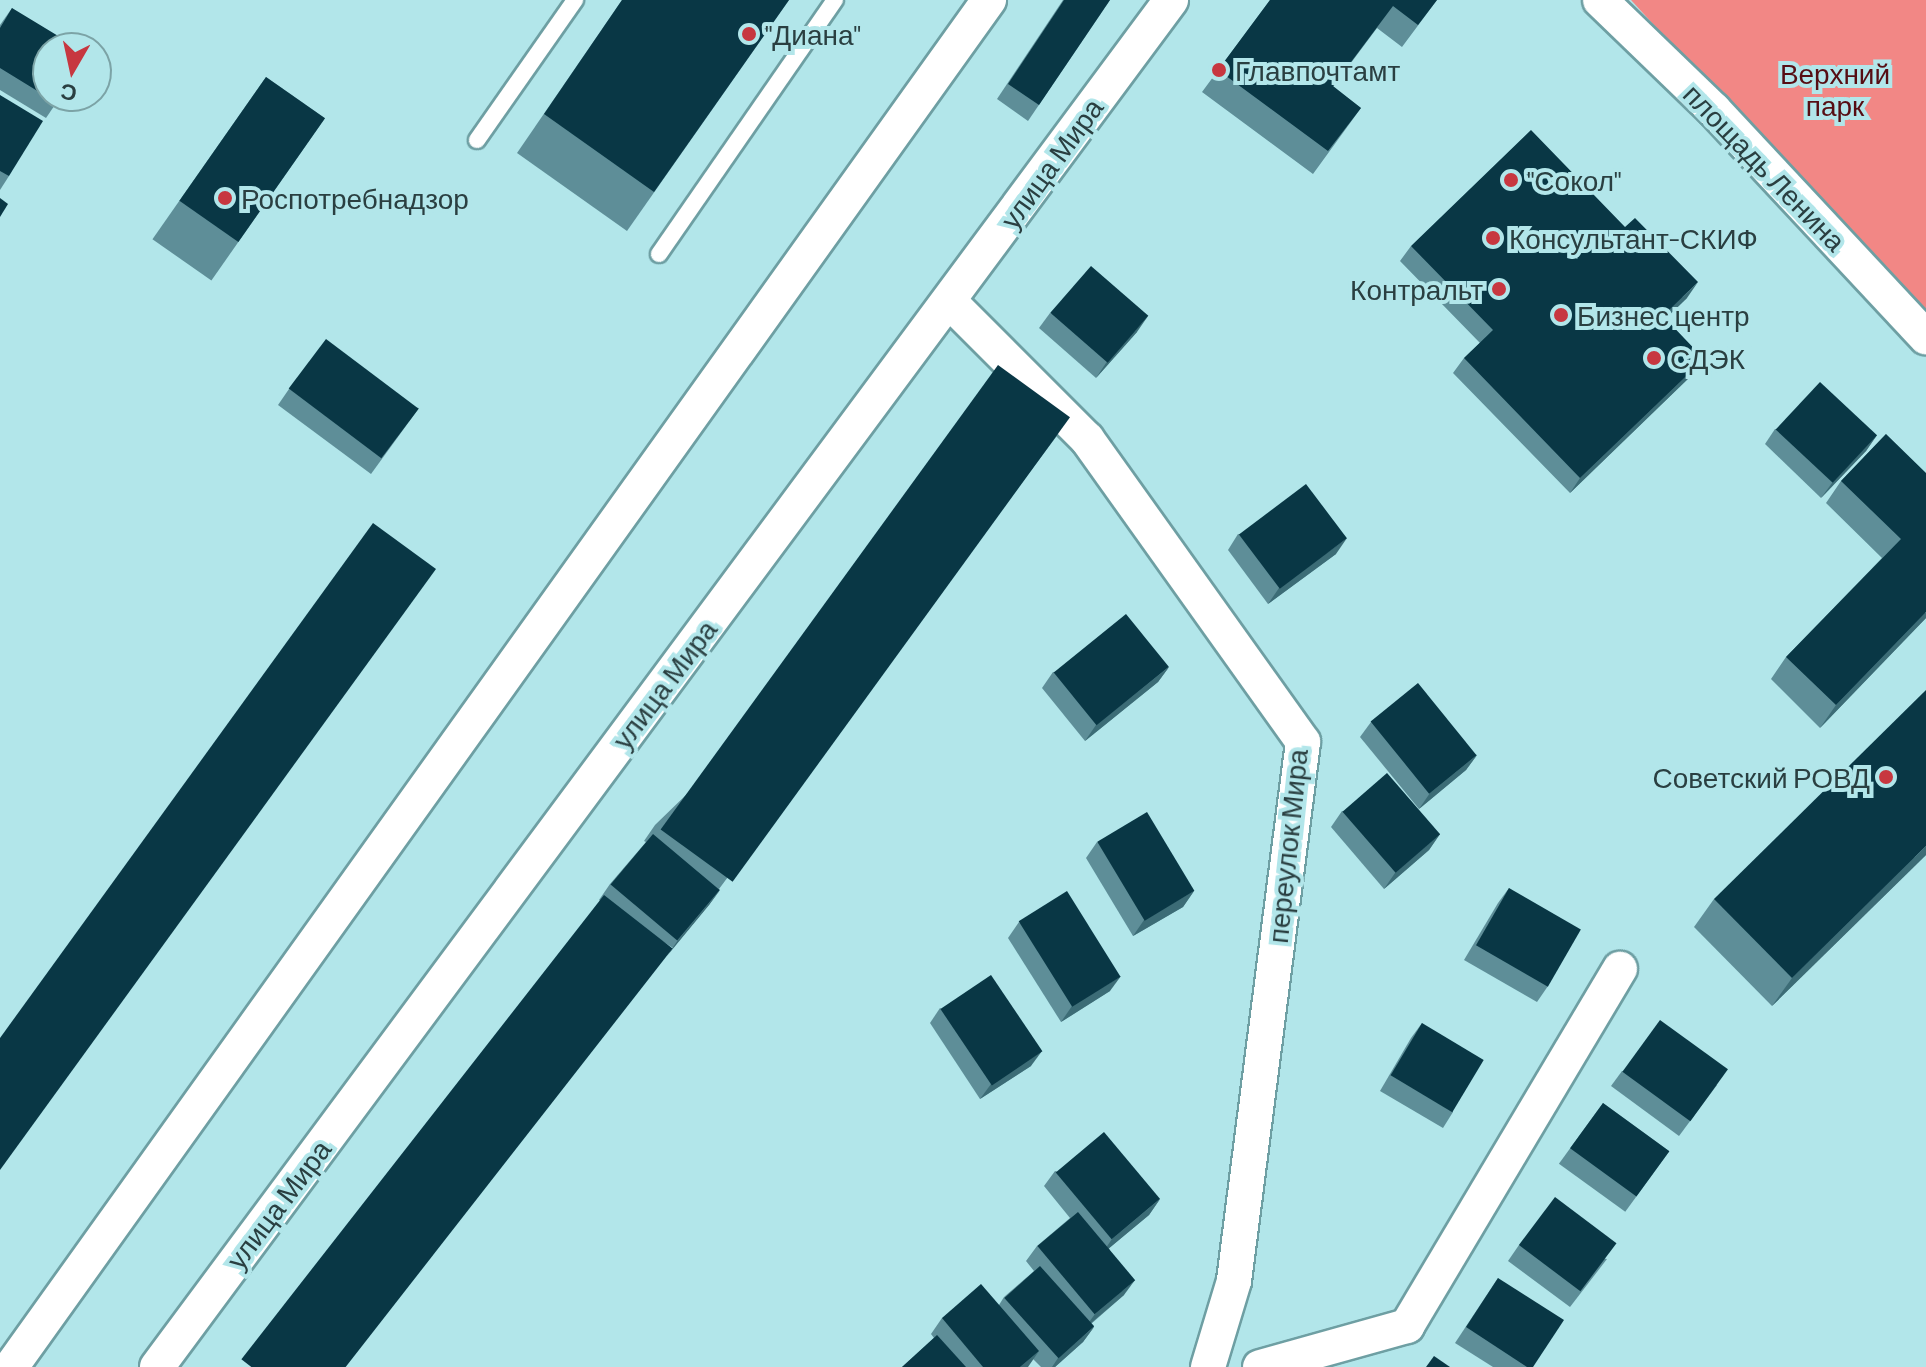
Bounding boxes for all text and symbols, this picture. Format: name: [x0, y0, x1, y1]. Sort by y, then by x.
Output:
place label: "Диана": [765, 17, 861, 51]
marker: "Диана": [740, 25, 758, 43]
north arrow: [32, 32, 112, 112]
place label: Главпочтамт: [1235, 53, 1400, 87]
park label: Верхний парк: [1780, 56, 1890, 122]
marker: Главпочтамт: [1210, 61, 1228, 79]
street label: площадь Ленина: [1677, 77, 1853, 257]
text: С: [59, 80, 78, 108]
street label: улица Мира: [993, 91, 1109, 235]
place label: "Сокол": [1527, 163, 1621, 197]
marker: "Сокол": [1502, 171, 1520, 189]
place label: Роспотребнадзор: [241, 181, 469, 215]
marker: Роспотребнадзор: [216, 189, 234, 207]
place label: Консультант-СКИФ: [1509, 221, 1758, 255]
marker: Консультант-СКИФ: [1484, 229, 1502, 247]
place label: Контральт: [1350, 272, 1483, 306]
marker: Контральт: [1490, 280, 1508, 298]
place label: Бизнес центр: [1577, 298, 1750, 332]
marker: Бизнес центр: [1552, 306, 1570, 324]
place label: СДЭК: [1670, 341, 1745, 375]
marker: СДЭК: [1645, 349, 1663, 367]
street label: улица Мира: [605, 613, 723, 755]
street label: переулок Мира: [1260, 747, 1314, 945]
place label: Советский РОВД: [1652, 760, 1870, 794]
marker: Советский РОВД: [1877, 768, 1895, 786]
street label: улица Мира: [219, 1133, 337, 1275]

